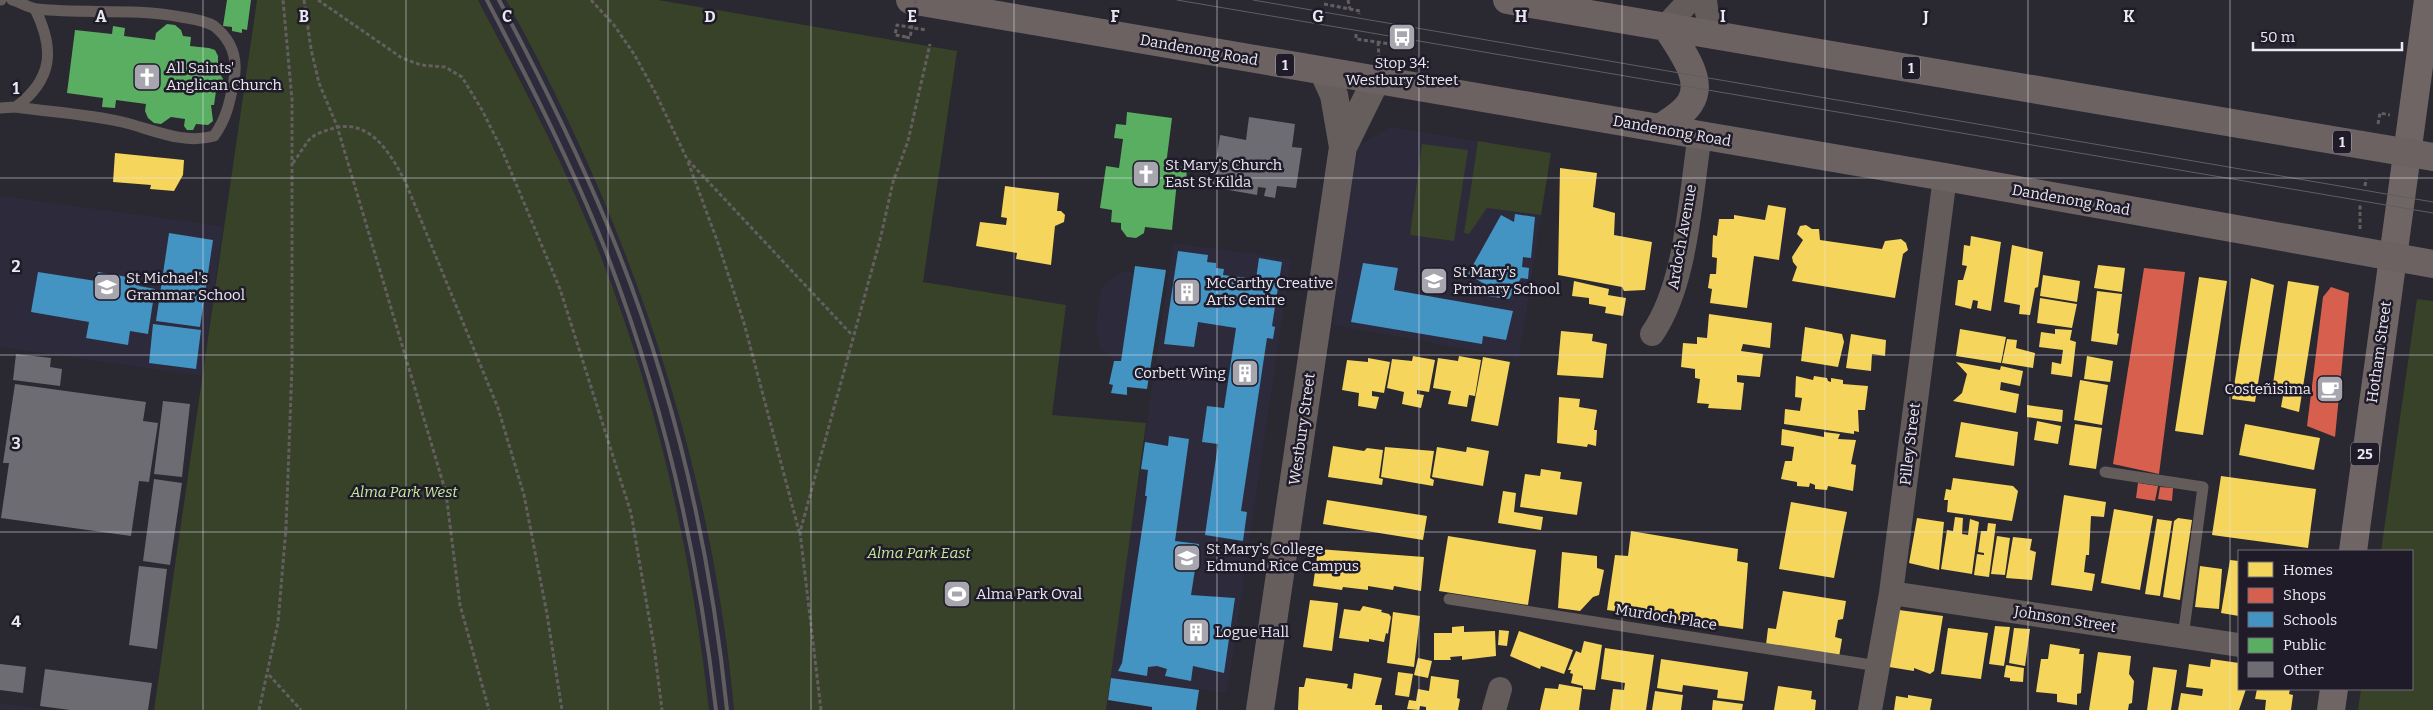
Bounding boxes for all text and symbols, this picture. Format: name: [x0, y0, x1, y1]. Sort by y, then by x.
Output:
text: A: [95, 7, 107, 26]
text: B: [299, 7, 309, 26]
text: C: [502, 7, 512, 26]
text: D: [704, 7, 716, 26]
text: E: [907, 7, 917, 26]
text: F: [1111, 7, 1120, 26]
text: G: [1312, 7, 1324, 26]
text: H: [1515, 7, 1528, 26]
text: I: [1720, 7, 1726, 26]
text: J: [1922, 7, 1929, 26]
text: K: [2123, 7, 2135, 26]
scale bar: [2253, 20, 2402, 52]
bus stop icon: Stop 34: Westbury Street: [1387, 22, 1417, 52]
text: 50 m: [2260, 28, 2296, 46]
street label: Dandenong Road: [1139, 31, 1260, 69]
road number: 1: [1276, 54, 1294, 76]
place label: Stop 34: Westbury Street: [1345, 54, 1459, 89]
road number: 1: [1902, 56, 1920, 80]
place label: All Saints' Anglican Church: [166, 59, 282, 94]
church icon: All Saints' Anglican Church: [132, 62, 162, 92]
text: 1: [13, 79, 20, 98]
street label: Dandenong Road: [1612, 112, 1733, 150]
road number: 1: [2333, 130, 2351, 154]
place label: St Mary's Church East St Kilda: [1165, 156, 1283, 191]
church icon: St Mary's Church East St Kilda: [1131, 159, 1161, 189]
street label: Dandenong Road: [2011, 181, 2132, 219]
street label: Ardoch Avenue: [1664, 183, 1700, 291]
text: 2: [11, 257, 21, 276]
place label: St Mary's Primary School: [1453, 263, 1560, 298]
school or university icon: St Mary's Primary School: [1419, 266, 1449, 296]
place label: St Michael's Grammar School: [126, 269, 245, 304]
school or university icon: St Michael's Grammar School: [92, 272, 122, 302]
place label: McCarthy Creative Arts Centre: [1206, 274, 1334, 309]
building icon: McCarthy Creative Arts Centre: [1172, 277, 1202, 307]
street label: Hotham Street: [2363, 299, 2395, 404]
building icon: Corbett Wing: [1230, 358, 1260, 388]
place label: Corbett Wing: [1134, 364, 1226, 382]
street label: Westbury Street: [1285, 371, 1319, 486]
cafe icon: Costeñisima: [2315, 374, 2345, 404]
place label: Costeñisima: [2224, 380, 2311, 398]
street label: Pilley Street: [1896, 401, 1924, 486]
text: 3: [11, 434, 21, 453]
road number: 25: [2351, 442, 2379, 466]
park label: Alma Park West: [349, 483, 458, 501]
place label: St Mary's College Edmund Rice Campus: [1206, 540, 1359, 575]
school or university icon: St Mary's College Edmund Rice Campus: [1172, 543, 1202, 573]
park label: Alma Park East: [866, 544, 971, 562]
legend: [2238, 550, 2413, 690]
text: Homes: [2283, 561, 2333, 579]
sports icon: Alma Park Oval: [942, 579, 972, 609]
place label: Alma Park Oval: [976, 585, 1082, 603]
text: Shops: [2283, 586, 2326, 604]
street label: Murdoch Place: [1614, 600, 1718, 634]
street label: Johnson Street: [2012, 602, 2118, 636]
text: Schools: [2283, 611, 2337, 629]
text: 4: [11, 612, 21, 631]
building icon: Logue Hall: [1181, 617, 1211, 647]
place label: Logue Hall: [1215, 623, 1289, 641]
text: Public: [2283, 636, 2327, 654]
text: Other: [2283, 661, 2324, 679]

